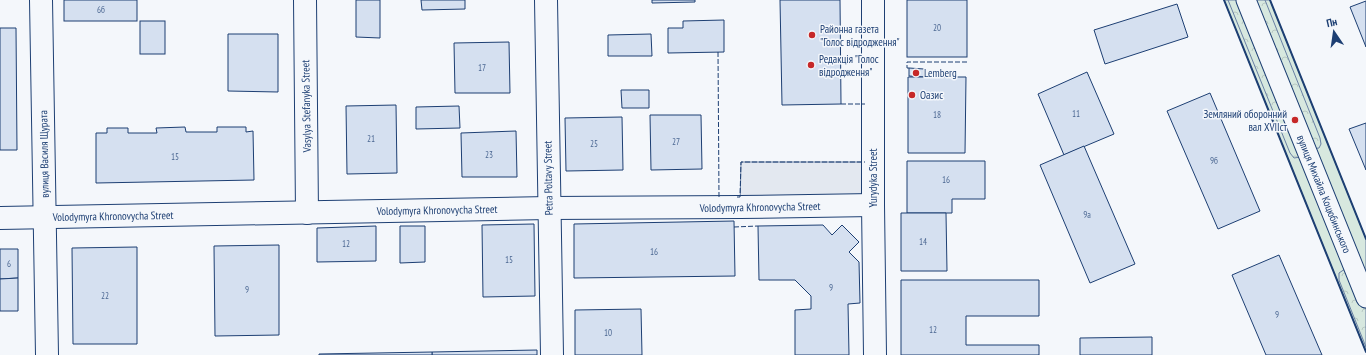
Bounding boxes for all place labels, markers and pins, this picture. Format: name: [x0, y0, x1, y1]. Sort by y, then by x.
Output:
place label: Районна газета "Голос відродження": [820, 22, 900, 49]
marker: Районна газета "Голос відродження": [807, 30, 817, 40]
place label: Редакція "Голос відродження": [819, 52, 879, 79]
marker: Редакція "Голос відродження": [806, 60, 816, 70]
place label: Lemberg: [924, 66, 957, 80]
marker: Lemberg: [911, 68, 921, 78]
place label: Оазис: [920, 88, 943, 102]
marker: Оазис: [907, 90, 917, 100]
place label: Земляний оборонний вал XVIIст: [1203, 107, 1287, 134]
marker: Земляний оборонний вал XVIIст: [1290, 115, 1300, 125]

